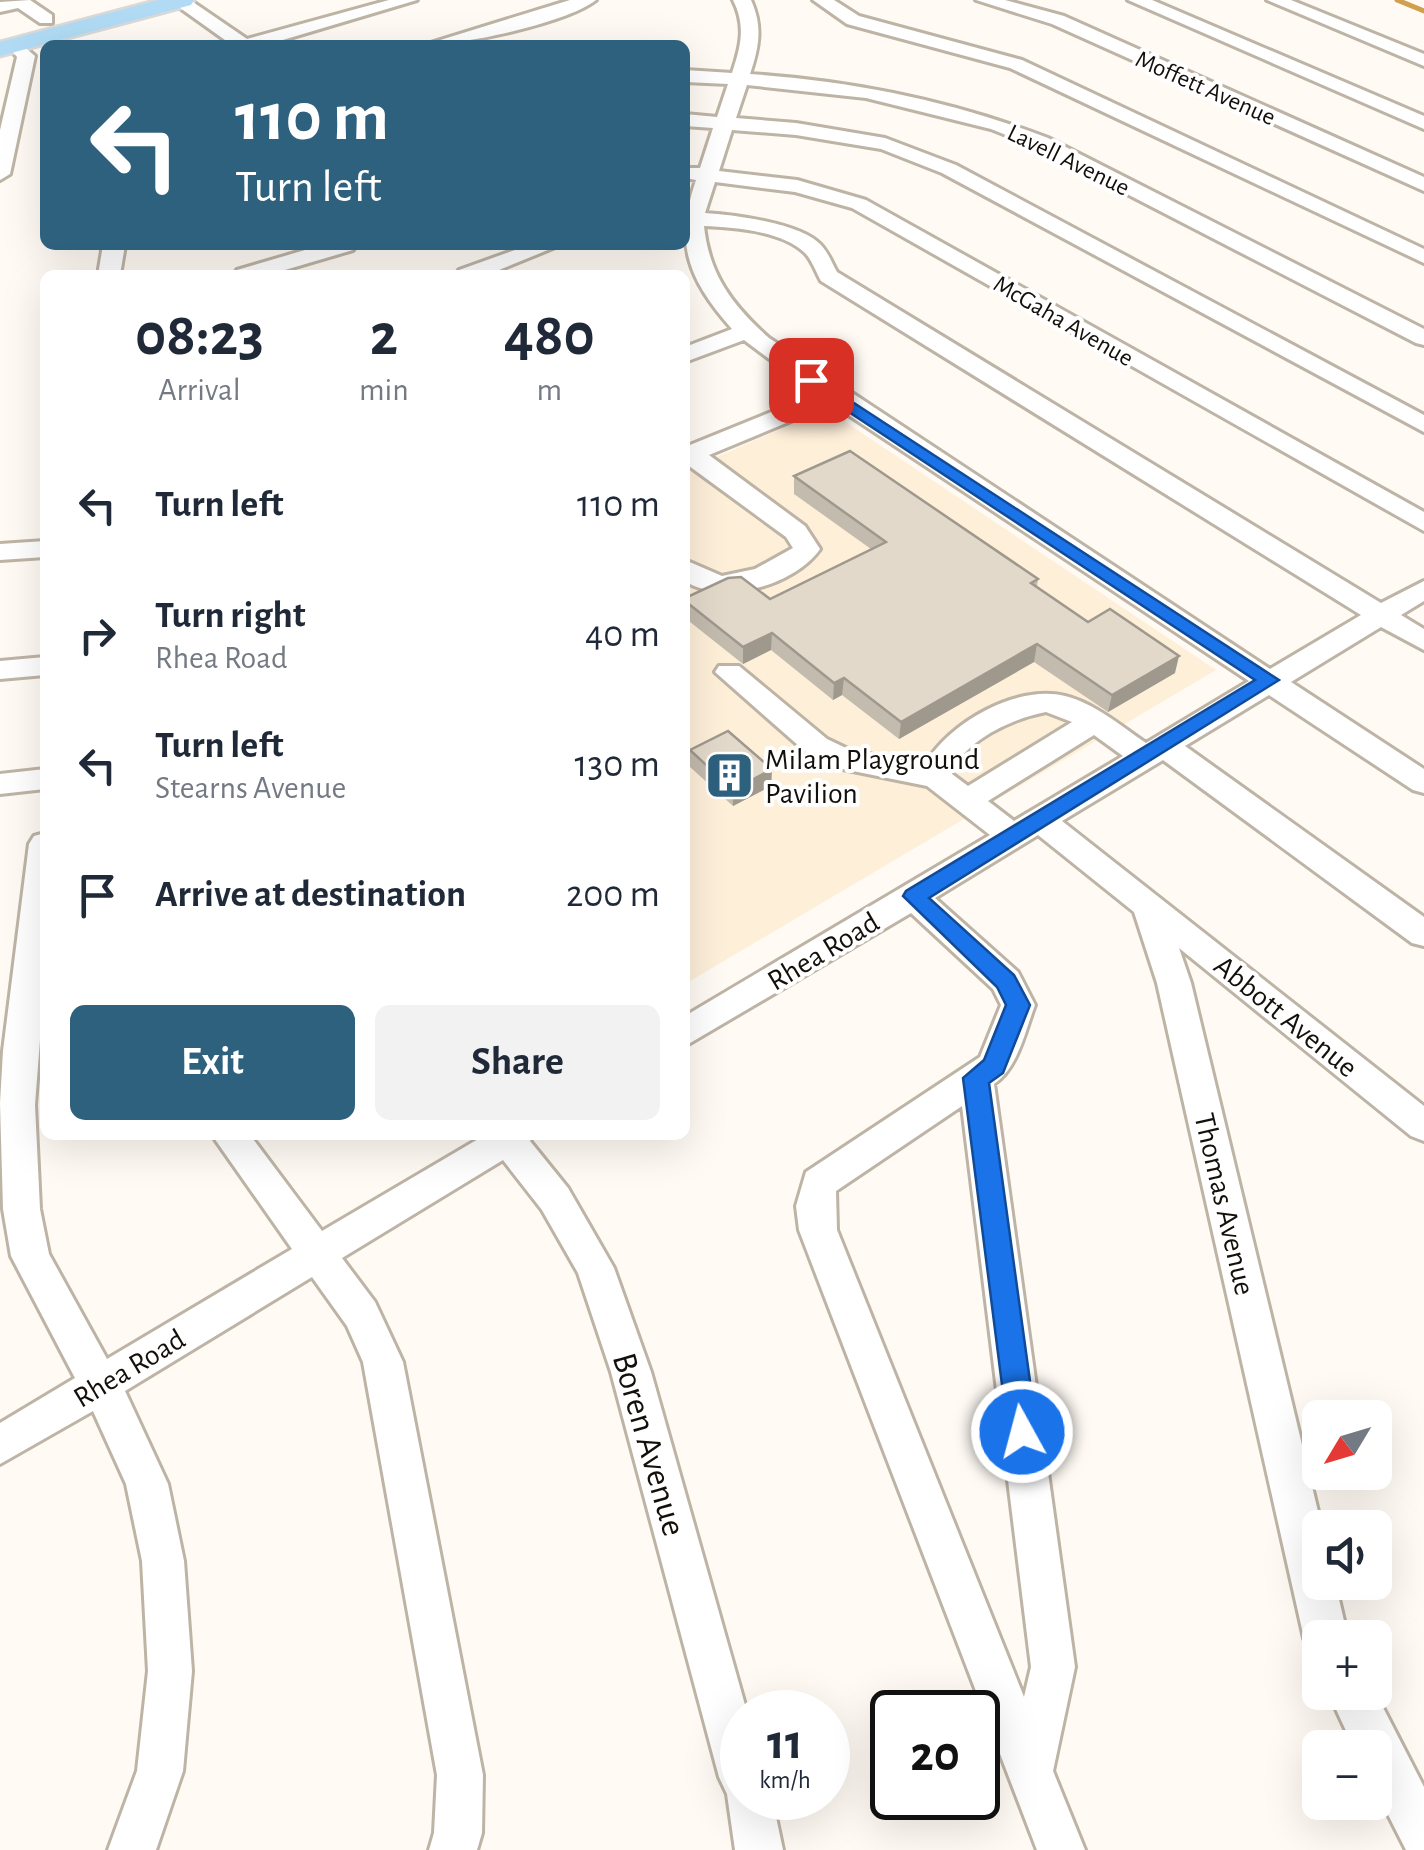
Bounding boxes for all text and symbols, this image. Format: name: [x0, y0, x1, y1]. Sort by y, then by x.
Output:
street label: Moffett Avenue: [1132, 46, 1279, 130]
icon: left: [70, 80, 200, 210]
text: 110 m: [235, 83, 389, 153]
street label: Lavell Avenue: [1003, 120, 1133, 201]
text: Turn left: [235, 165, 382, 210]
street label: McGaha Avenue: [989, 271, 1137, 371]
text: 08:23: [135, 306, 264, 366]
text: 2: [370, 306, 398, 366]
text: 480: [504, 306, 595, 366]
pin: [769, 338, 854, 423]
icon: arrive: [784, 353, 839, 408]
text: Arrival: [158, 374, 241, 406]
text: min: [359, 374, 409, 406]
text: m: [537, 374, 562, 406]
icon: left: [70, 478, 125, 533]
text: Turn left: [155, 486, 283, 524]
text: 110 m: [577, 486, 660, 524]
text: Turn right: [155, 597, 305, 635]
icon: right: [70, 608, 125, 663]
text: 40 m: [585, 616, 660, 654]
text: Rhea Road: [155, 642, 288, 674]
text: Turn left: [155, 727, 283, 765]
icon: left: [70, 738, 125, 793]
place label: Milam Playground Pavilion: [765, 745, 980, 809]
text: 130 m: [575, 746, 660, 784]
building icon: Milam Playground Pavilion: [704, 750, 756, 802]
text: Stearns Avenue: [155, 772, 346, 804]
icon: arrive: [70, 868, 125, 923]
text: Arrive at destination: [155, 876, 466, 914]
text: 200 m: [566, 876, 660, 914]
street label: Rhea Road: [763, 907, 884, 997]
street label: Abbott Avenue: [1208, 950, 1363, 1083]
button: Exit: [70, 1005, 355, 1120]
button: Share: [375, 1005, 660, 1120]
street label: Thomas Avenue: [1189, 1110, 1260, 1298]
street label: Rhea Road: [69, 1324, 190, 1414]
street label: Boren Avenue: [606, 1349, 691, 1540]
position arrow: [970, 1380, 1074, 1484]
north arrow: [1302, 1400, 1392, 1490]
map controls: [1302, 1400, 1392, 1820]
button: sound: [1302, 1510, 1392, 1600]
button: +: [1302, 1620, 1392, 1710]
speed limit sign: 20: [870, 1690, 1000, 1820]
text: 11: [767, 1718, 803, 1768]
button: −: [1302, 1730, 1392, 1820]
text: km/h: [759, 1768, 811, 1793]

